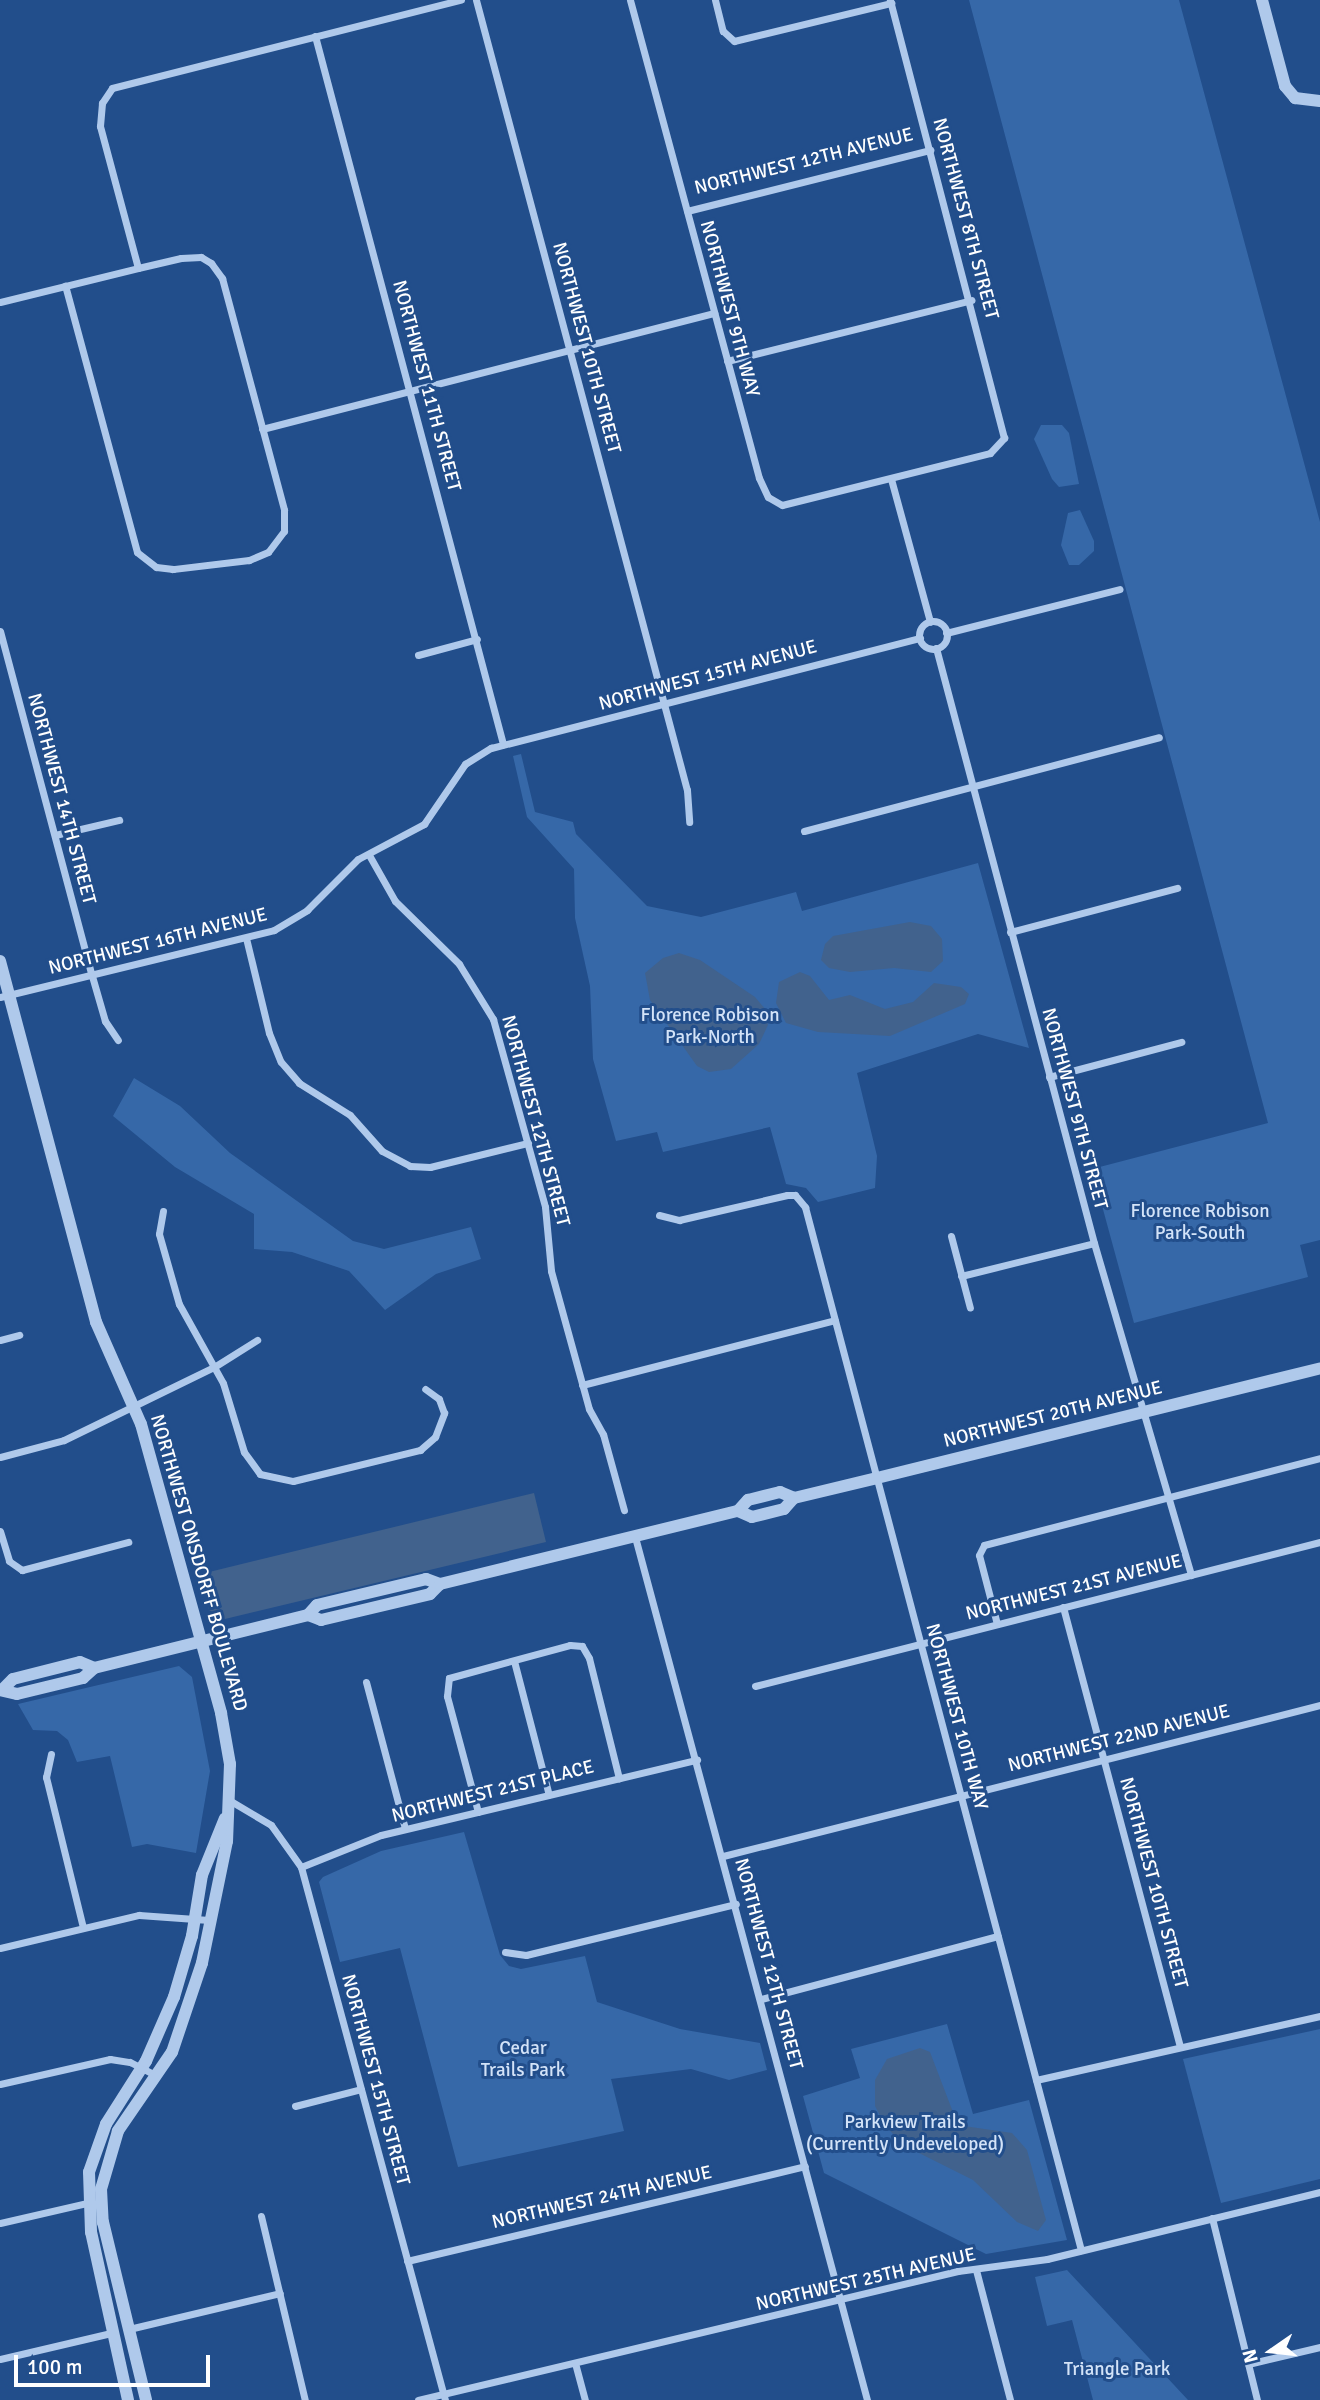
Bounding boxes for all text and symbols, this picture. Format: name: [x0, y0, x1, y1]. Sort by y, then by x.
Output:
street label: NORTHWEST 8TH STREET: [927, 116, 1003, 322]
street label: NORTHWEST 12TH AVENUE: [692, 124, 916, 200]
street label: NORTHWEST 9TH WAY: [694, 218, 764, 400]
street label: NORTHWEST 10TH STREET: [547, 240, 625, 456]
street label: NORTHWEST 11TH STREET: [387, 278, 465, 494]
street label: NORTHWEST 15TH AVENUE: [596, 636, 820, 716]
street label: NORTHWEST 14TH STREET: [22, 691, 100, 907]
street label: NORTHWEST 16TH AVENUE: [46, 904, 270, 980]
park label: Florence Robison Park-North: [641, 1005, 779, 1049]
street label: NORTHWEST 9TH STREET: [1036, 1006, 1112, 1212]
street label: NORTHWEST 12TH STREET: [496, 1013, 574, 1229]
park label: Florence Robison Park-South: [1131, 1201, 1269, 1245]
street label: NORTHWEST 20TH AVENUE: [941, 1377, 1165, 1453]
street label: NORTHWEST ONSDORFF BOULEVARD: [145, 1412, 251, 1714]
street label: NORTHWEST 21ST AVENUE: [964, 1550, 1184, 1626]
street label: NORTHWEST 10TH WAY: [920, 1621, 992, 1813]
street label: NORTHWEST 22ND AVENUE: [1006, 1700, 1232, 1778]
street label: NORTHWEST 21ST PLACE: [390, 1756, 596, 1828]
street label: NORTHWEST 10TH STREET: [1114, 1775, 1192, 1991]
street label: NORTHWEST 12TH STREET: [729, 1856, 807, 2072]
street label: NORTHWEST 15TH STREET: [336, 1972, 414, 2188]
park label: Cedar Trails Park: [481, 2038, 565, 2082]
park label: Parkview Trails (Currently Undeveloped): [806, 2112, 1004, 2156]
street label: NORTHWEST 24TH AVENUE: [490, 2162, 714, 2234]
street label: NORTHWEST 25TH AVENUE: [754, 2244, 978, 2316]
north arrow: [1236, 2316, 1306, 2386]
scale bar: [18, 2340, 214, 2384]
text: N: [1237, 2347, 1264, 2365]
text: 100 m: [27, 2354, 82, 2380]
park label: Triangle Park: [1064, 2359, 1170, 2381]

